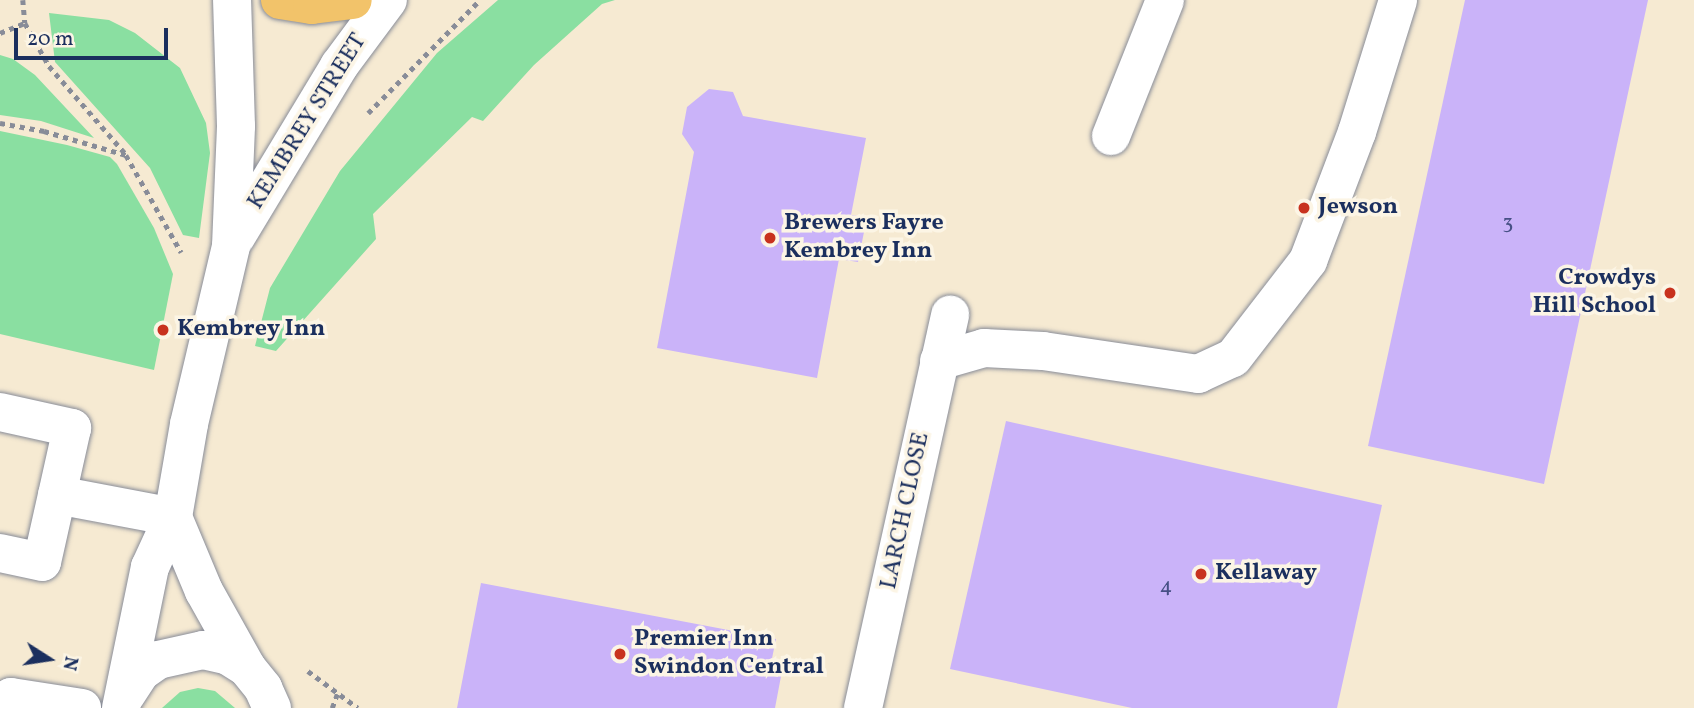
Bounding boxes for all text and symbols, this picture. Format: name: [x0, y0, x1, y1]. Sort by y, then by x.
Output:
scale bar: [18, 14, 172, 58]
text: 20 m: [27, 25, 73, 54]
street label: KEMBREY STREET: [242, 28, 374, 216]
place label: Jewson: [1318, 194, 1398, 222]
marker: Jewson: [1296, 200, 1312, 216]
place label: Brewers Fayre Kembrey Inn: [784, 210, 944, 266]
house number: 3: [1503, 210, 1513, 236]
marker: Brewers Fayre Kembrey Inn: [762, 230, 778, 246]
place label: Crowdys Hill School: [1533, 265, 1656, 321]
marker: Crowdys Hill School: [1662, 285, 1678, 301]
place label: Kembrey Inn: [177, 316, 326, 344]
marker: Kembrey Inn: [155, 322, 171, 338]
street label: LARCH CLOSE: [875, 430, 937, 592]
place label: Kellaway: [1215, 560, 1317, 588]
marker: Kellaway: [1193, 566, 1209, 582]
house number: 4: [1160, 574, 1172, 600]
north arrow: [14, 624, 84, 694]
place label: Premier Inn Swindon Central: [634, 626, 824, 682]
marker: Premier Inn Swindon Central: [612, 646, 628, 662]
text: N: [55, 654, 84, 673]

